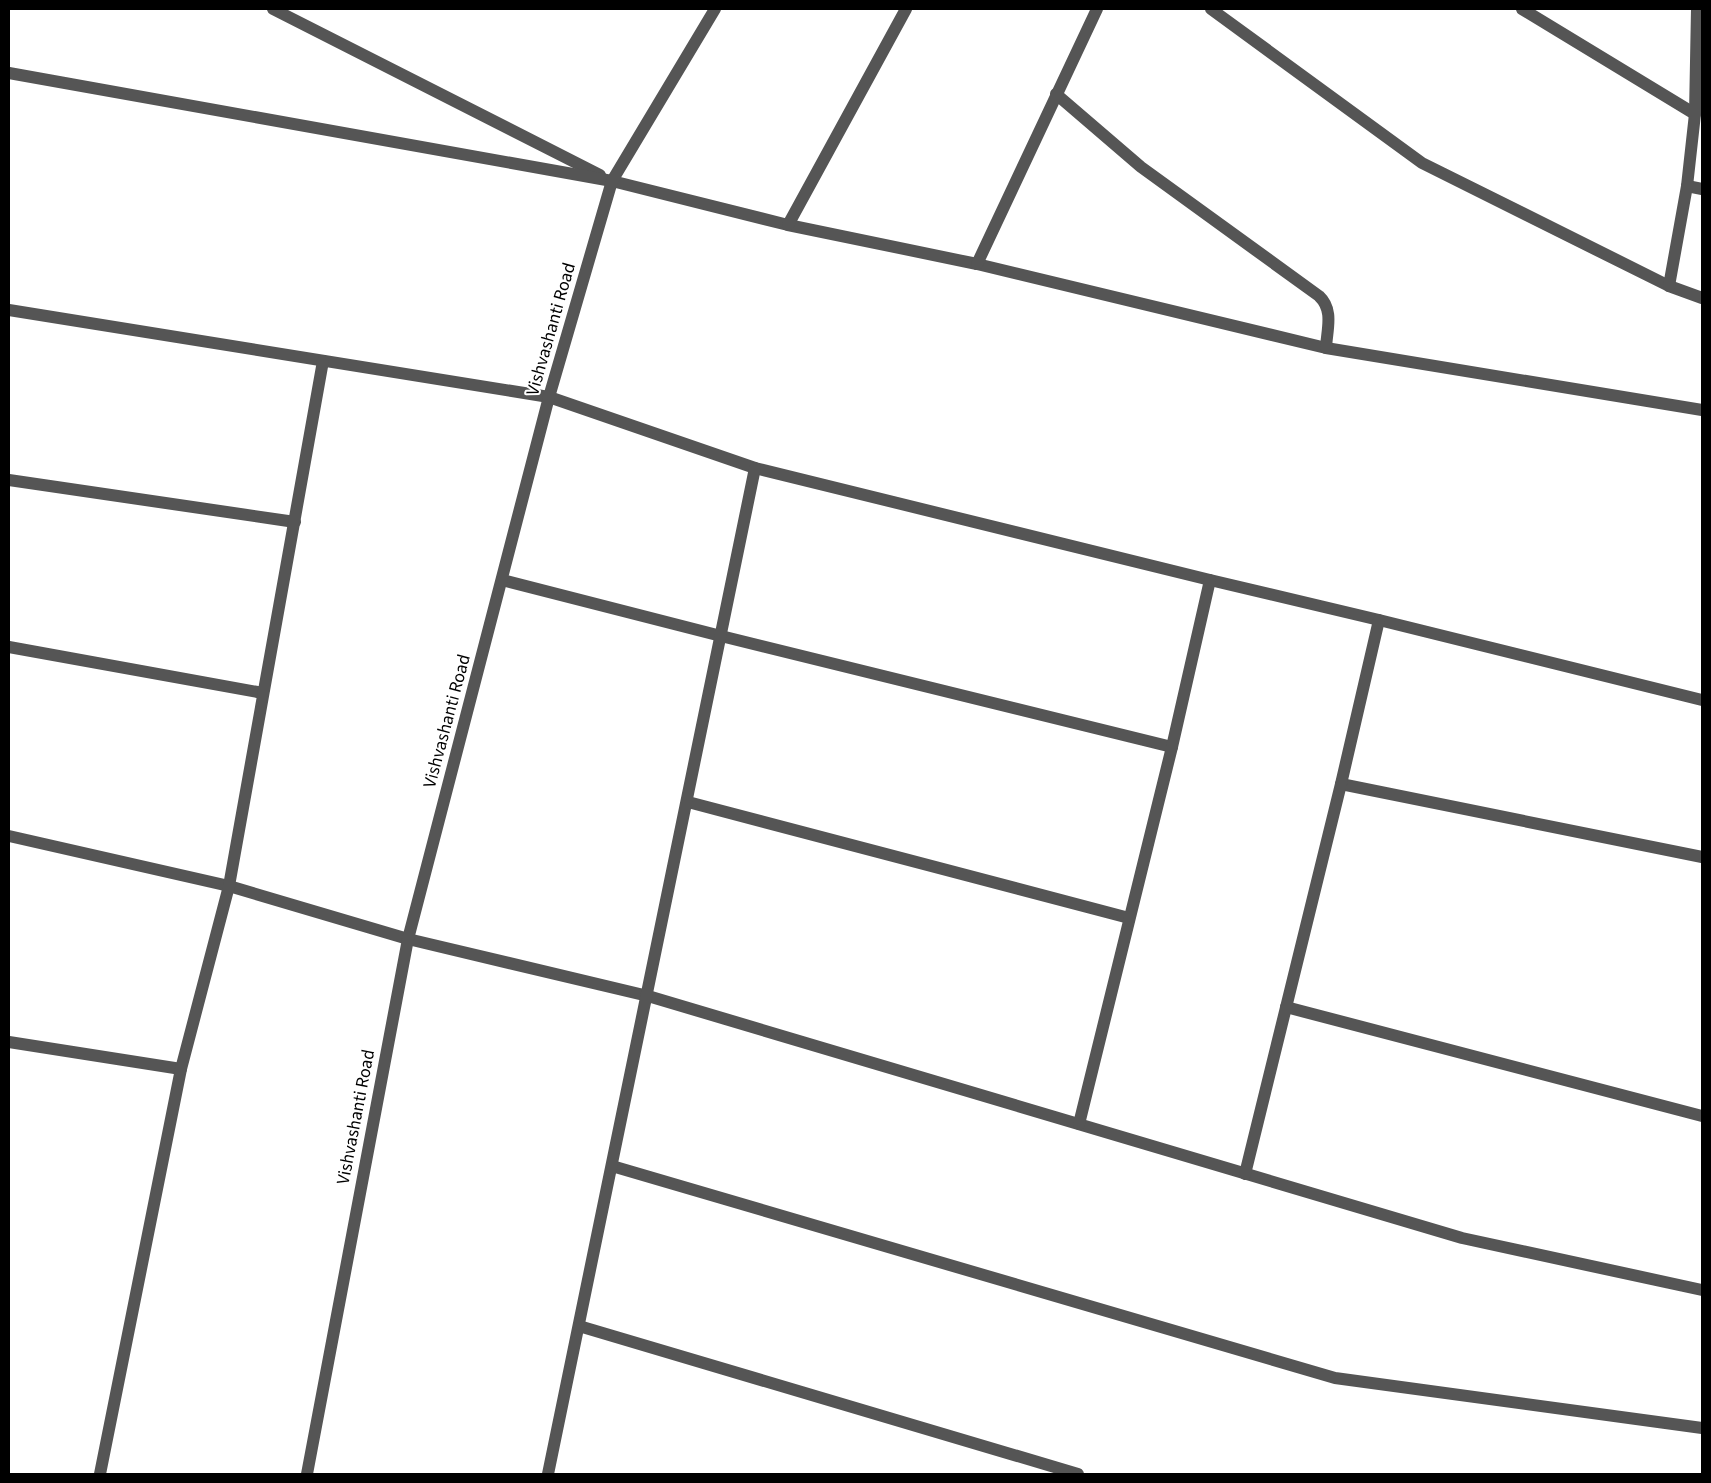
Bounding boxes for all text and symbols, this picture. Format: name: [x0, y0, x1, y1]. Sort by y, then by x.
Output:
street label: Vishvashanti Road: [520, 260, 582, 398]
street label: Vishvashanti Road: [417, 652, 477, 790]
street label: Vishvashanti Road: [331, 1047, 381, 1187]

